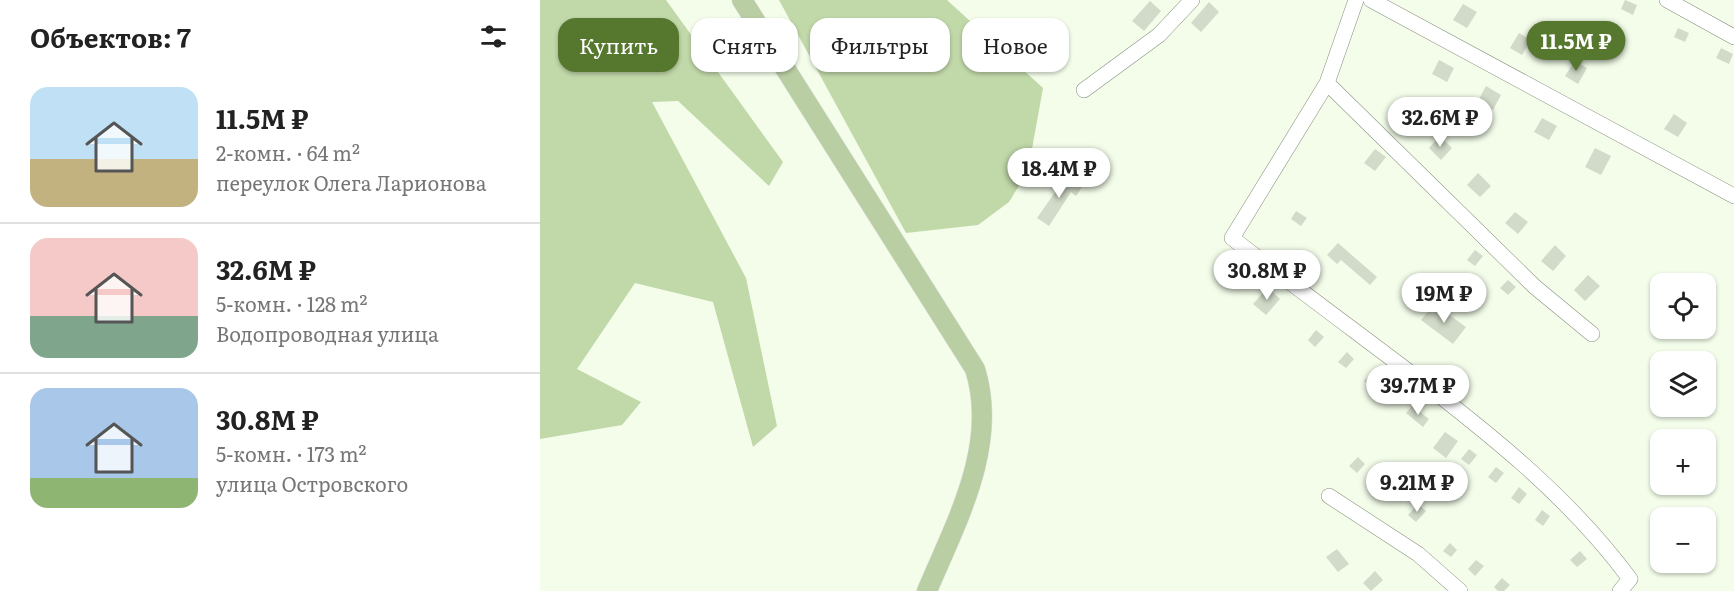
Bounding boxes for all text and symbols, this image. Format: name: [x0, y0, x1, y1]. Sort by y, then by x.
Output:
text: Объектов: 7: [30, 17, 191, 56]
chip: Купить: [558, 18, 679, 72]
chip: Снять: [691, 18, 798, 72]
chip: Фильтры: [810, 18, 950, 72]
chip: Новое: [962, 18, 1069, 72]
icon: filters: [477, 20, 510, 53]
pin: 11.5M ₽: [1521, 21, 1631, 72]
text: 11.5M ₽: [1540, 25, 1612, 55]
pin: 32.6M ₽: [1385, 97, 1495, 148]
text: 11.5M ₽: [216, 98, 308, 137]
text: 32.6M ₽: [1402, 101, 1478, 131]
icon: home: [78, 111, 150, 183]
text: 2-комн. · 64 m²: [216, 137, 360, 167]
pin: 18.4M ₽: [1004, 148, 1114, 199]
text: 18.4M ₽: [1021, 152, 1097, 182]
text: переулок Олега Ларионова: [216, 167, 487, 197]
text: 32.6M ₽: [216, 249, 316, 288]
pin: 30.8M ₽: [1212, 250, 1322, 301]
text: 30.8M ₽: [1228, 254, 1306, 284]
icon: home: [78, 262, 150, 334]
pin: 19M ₽: [1402, 273, 1486, 324]
map controls: [1650, 273, 1716, 573]
button: locate: [1650, 273, 1716, 339]
text: 19M ₽: [1416, 277, 1472, 307]
text: 5-комн. · 128 m²: [216, 288, 367, 318]
text: Водопроводная улица: [216, 318, 439, 348]
button: layers: [1650, 351, 1716, 417]
pin: 39.7M ₽: [1363, 365, 1473, 416]
text: 39.7M ₽: [1380, 369, 1456, 399]
text: 30.8M ₽: [216, 399, 319, 438]
icon: home: [78, 412, 150, 484]
button: +: [1650, 429, 1716, 495]
text: 5-комн. · 173 m²: [216, 438, 367, 468]
pin: 9.21M ₽: [1362, 462, 1472, 513]
text: 9.21M ₽: [1380, 466, 1454, 496]
text: улица Островского: [216, 468, 408, 498]
button: −: [1650, 507, 1716, 573]

